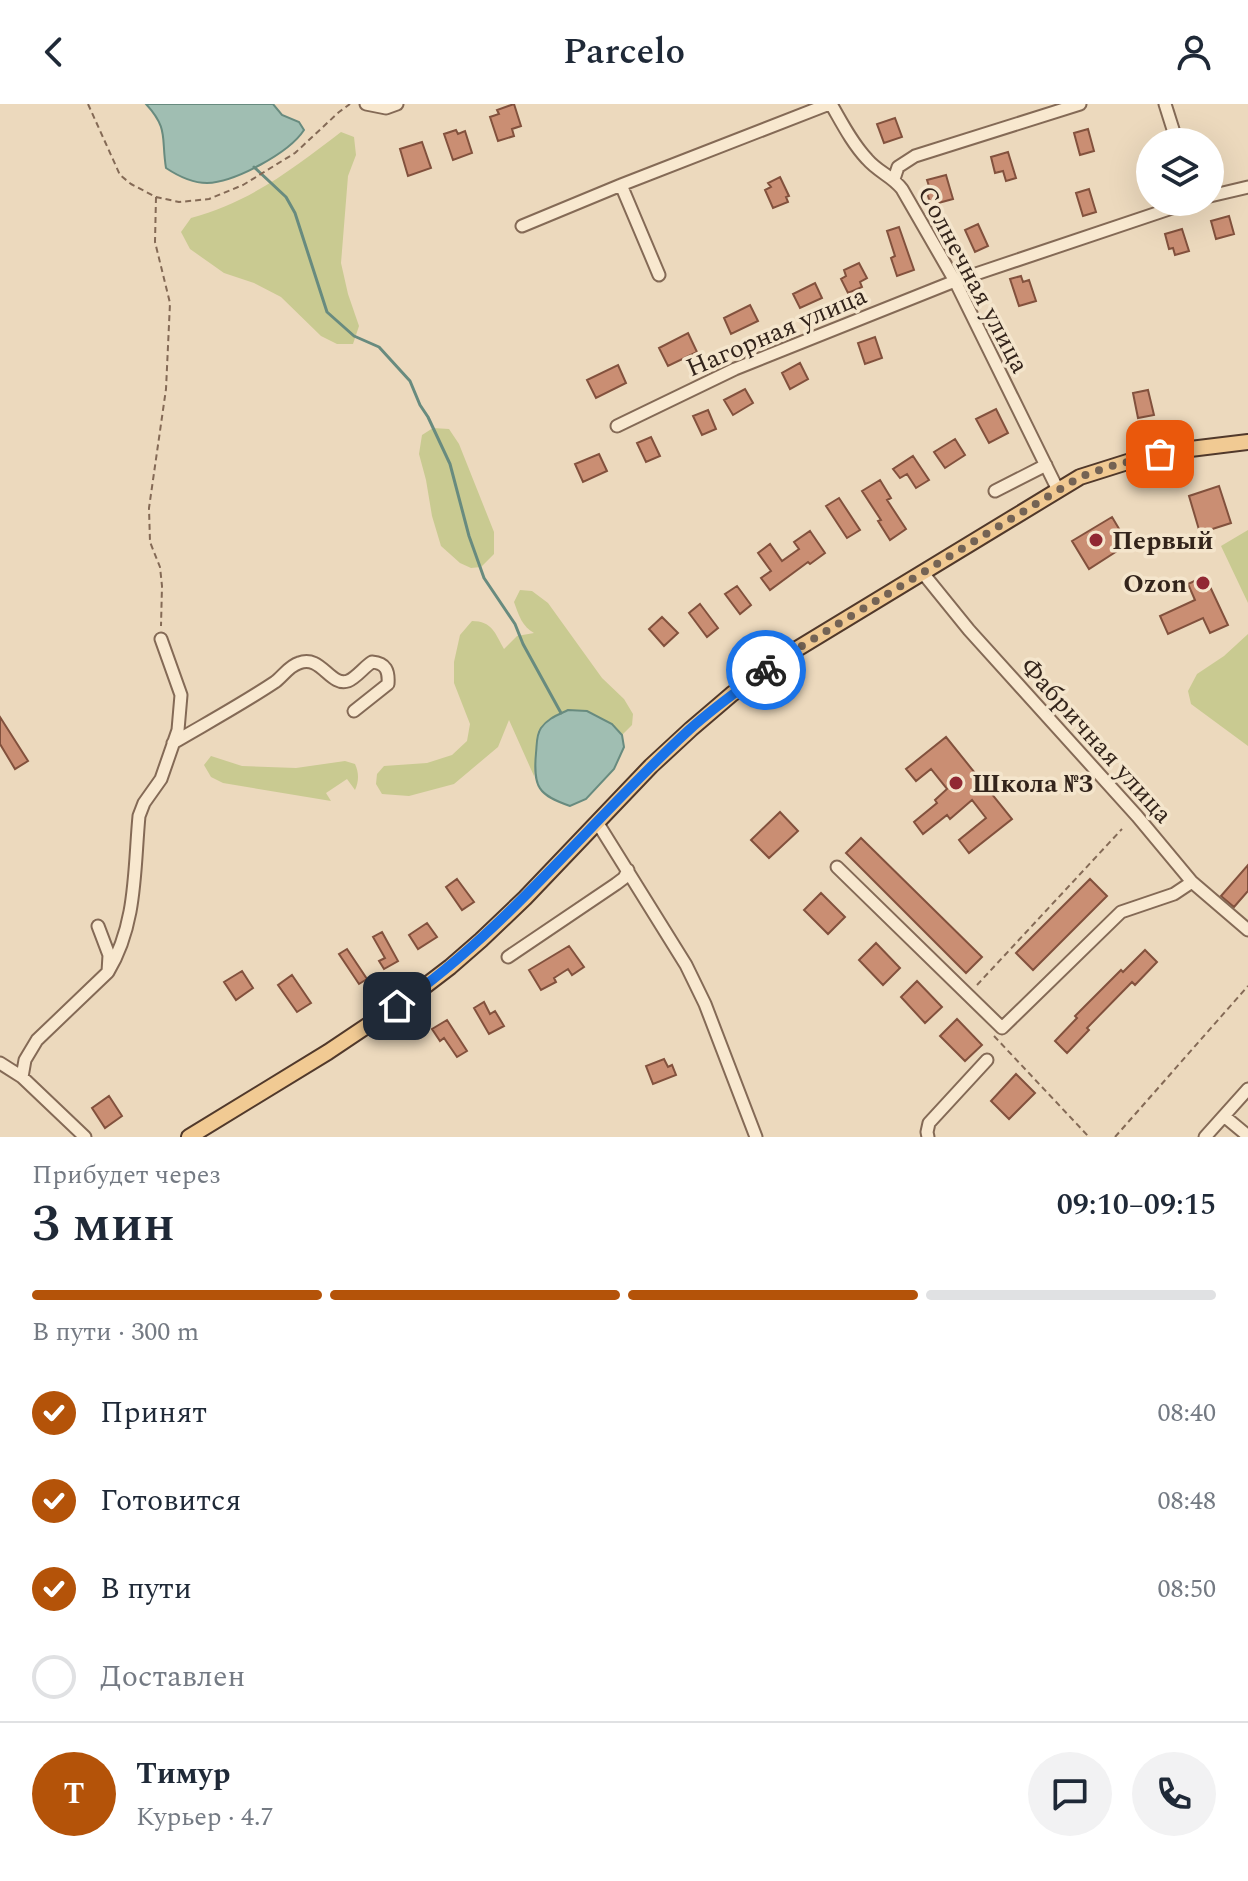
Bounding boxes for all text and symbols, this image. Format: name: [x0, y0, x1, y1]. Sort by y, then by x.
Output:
text: Parcelo: [563, 25, 685, 80]
icon: back: [32, 30, 76, 74]
icon: person: [1172, 30, 1216, 74]
map controls: [1136, 128, 1224, 216]
button: layers: [1136, 128, 1224, 216]
street label: Солнечная улица: [907, 178, 1040, 381]
street label: Нагорная улица: [680, 276, 873, 388]
pin: [1126, 420, 1194, 488]
icon: bag: [1138, 432, 1182, 476]
place label: Первый: [1112, 521, 1213, 561]
marker: Первый: [1087, 531, 1105, 549]
place label: Ozon: [1123, 564, 1187, 604]
marker: Ozon: [1194, 574, 1212, 592]
courier: [726, 630, 806, 710]
icon: bike: [744, 648, 788, 692]
street label: Фабричная улица: [1010, 649, 1182, 833]
place label: Школа №3: [972, 764, 1093, 804]
marker: Школа №3: [947, 774, 965, 792]
pin: [363, 972, 431, 1040]
icon: home: [375, 984, 419, 1028]
text: Прибудет через: [32, 1155, 221, 1195]
text: 09:10–09:15: [1057, 1182, 1216, 1228]
text: 3 мин: [32, 1185, 175, 1264]
text: В пути · 300 m: [32, 1312, 199, 1352]
text: Принят: [100, 1390, 207, 1436]
icon: check: [32, 1391, 76, 1435]
text: 08:40: [1157, 1393, 1216, 1433]
text: Готовится: [100, 1478, 241, 1524]
icon: check: [32, 1479, 76, 1523]
text: 08:48: [1157, 1481, 1216, 1521]
text: В пути: [100, 1566, 192, 1612]
icon: check: [32, 1567, 76, 1611]
text: 08:50: [1157, 1569, 1216, 1609]
text: Доставлен: [100, 1654, 245, 1700]
text: Тимур: [136, 1751, 230, 1797]
button: chat: [1028, 1752, 1112, 1836]
button: phone: [1132, 1752, 1216, 1836]
text: Т: [63, 1771, 85, 1817]
text: Курьер · 4.7: [136, 1797, 273, 1837]

